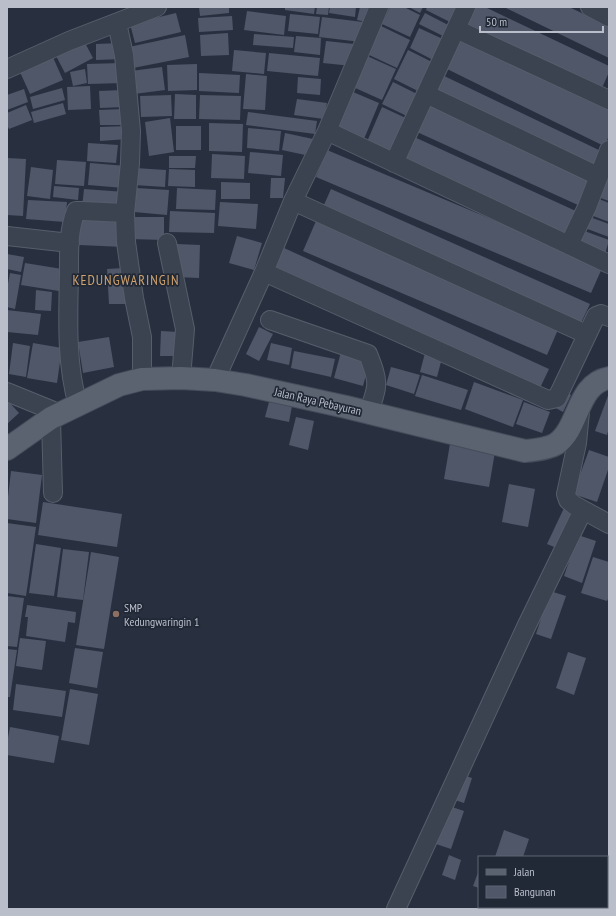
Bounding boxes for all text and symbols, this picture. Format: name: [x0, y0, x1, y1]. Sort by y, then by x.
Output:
scale bar: [480, 8, 603, 34]
text: 50 m: [486, 14, 507, 29]
district label: KEDUNGWARINGIN: [73, 271, 179, 289]
street label: Jalan Raya Pebayuran: [272, 383, 363, 418]
place label: SMP Kedungwaringin 1: [124, 600, 199, 629]
marker: SMP Kedungwaringin 1: [111, 609, 121, 619]
legend: [478, 856, 608, 908]
text: Jalan: [513, 864, 535, 879]
text: Bangunan: [514, 884, 555, 899]

